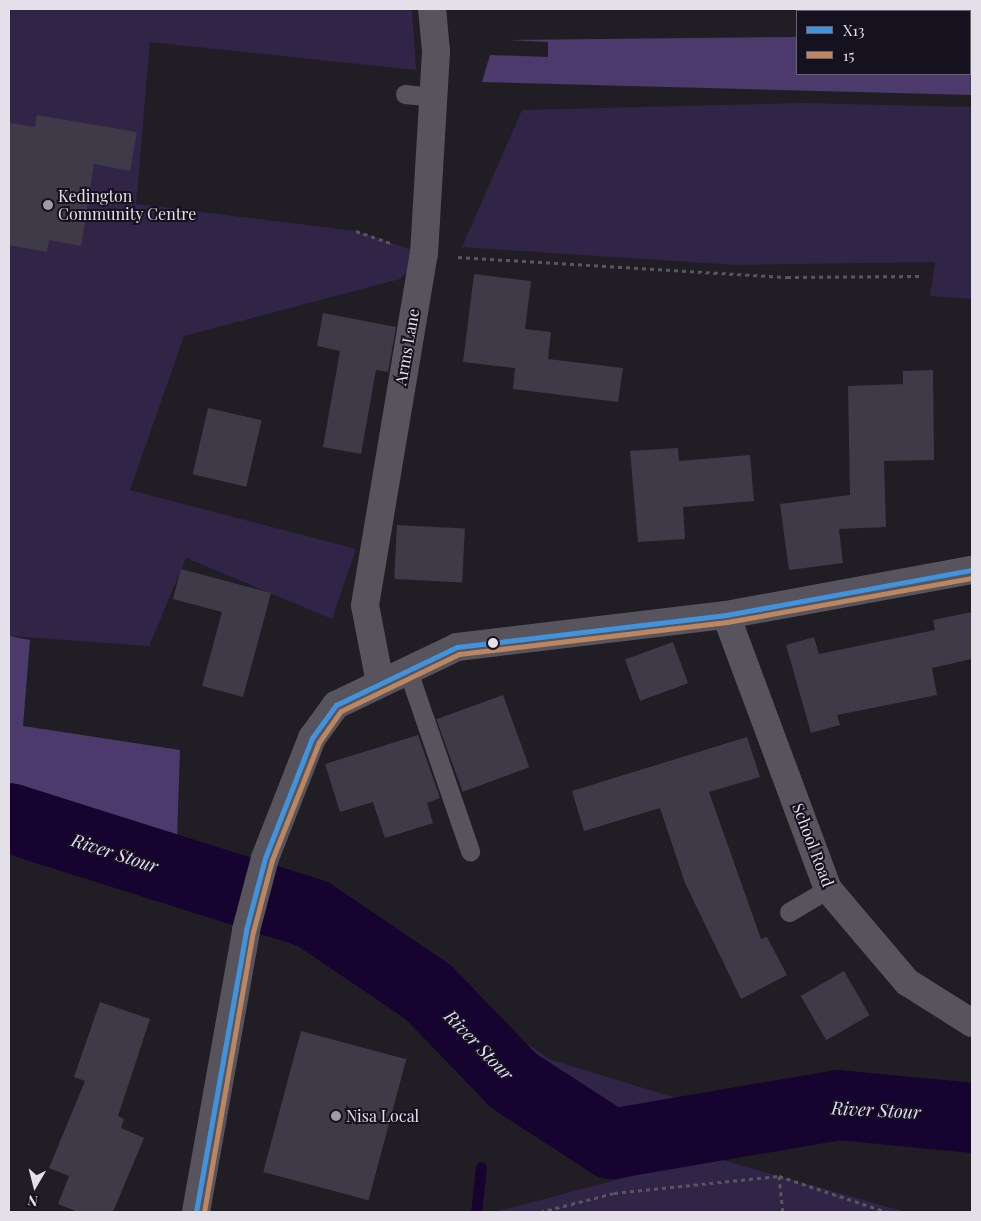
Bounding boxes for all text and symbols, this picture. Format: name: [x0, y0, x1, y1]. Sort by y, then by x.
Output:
legend: [796, 10, 971, 75]
text: X13: [843, 20, 865, 40]
text: 15: [843, 45, 855, 65]
place label: Kedington Community Centre: [58, 186, 197, 224]
marker: Kedington Community Centre: [42, 199, 54, 211]
street label: Arms Lane: [391, 307, 423, 387]
unlabelled marker: [488, 638, 498, 648]
street label: School Road: [788, 800, 838, 890]
water label: River Stour: [69, 829, 161, 877]
water label: River Stour: [440, 1005, 518, 1085]
water label: River Stour: [831, 1097, 921, 1123]
place label: Nisa Local: [346, 1106, 419, 1126]
marker: Nisa Local: [330, 1110, 342, 1122]
north arrow: [10, 1161, 60, 1211]
text: N: [27, 1191, 39, 1211]

